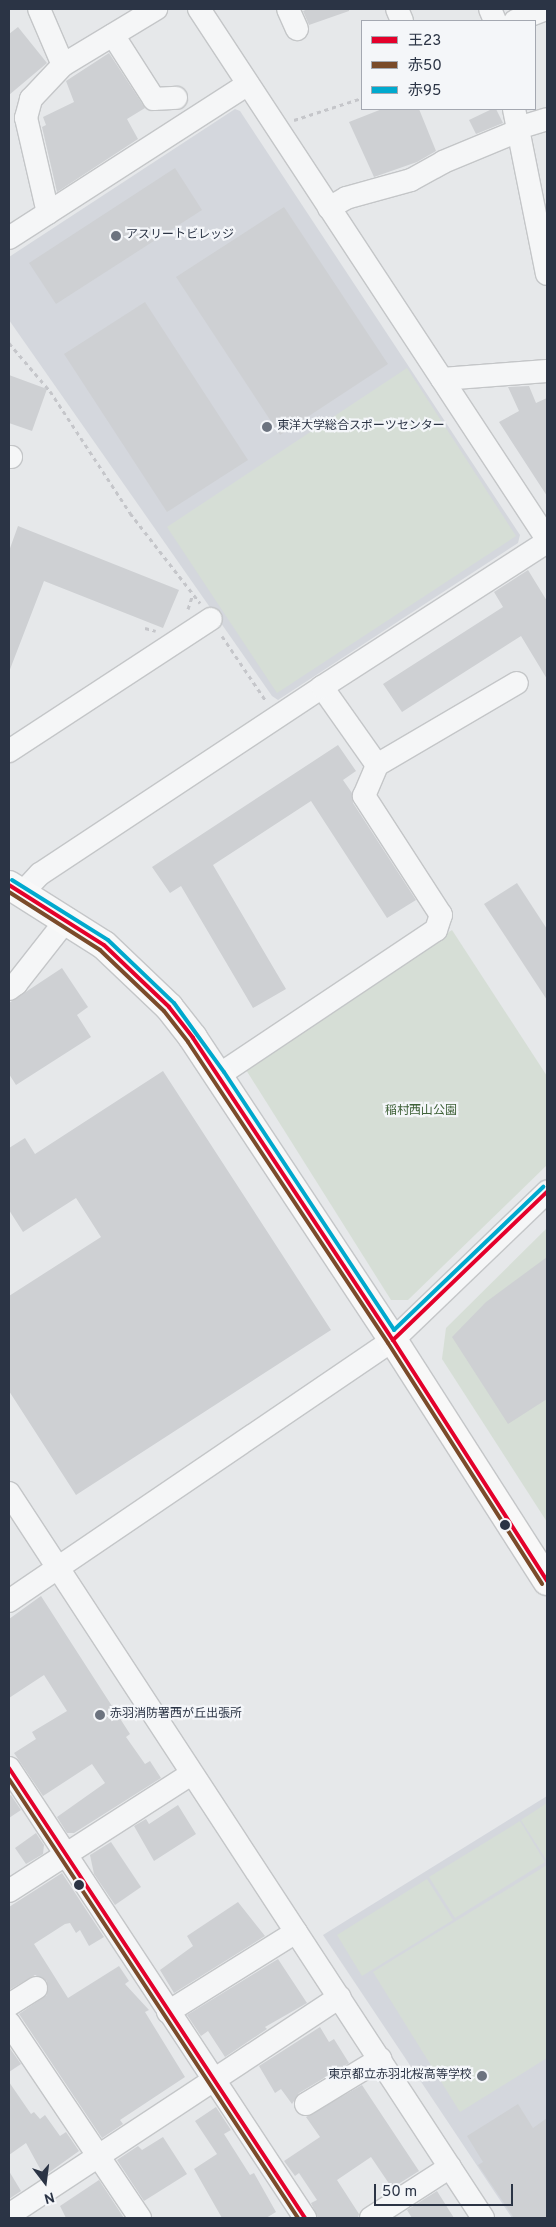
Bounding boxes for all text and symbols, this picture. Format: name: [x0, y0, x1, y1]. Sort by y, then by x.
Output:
legend: [361, 20, 536, 110]
text: 王23: [408, 32, 441, 51]
text: 赤50: [408, 57, 442, 76]
text: 赤95: [408, 82, 441, 101]
place label: アスリートビレッジ: [126, 229, 234, 243]
marker: アスリートビレッジ: [110, 230, 122, 242]
place label: 東洋大学総合スポーツセンター: [277, 420, 445, 434]
marker: 東洋大学総合スポーツセンター: [261, 421, 273, 433]
park label: 稲村西山公園: [385, 1105, 457, 1119]
unlabelled marker: [500, 1520, 510, 1530]
place label: 赤羽消防署西が丘出張所: [110, 1708, 242, 1722]
marker: 赤羽消防署西が丘出張所: [94, 1709, 106, 1721]
unlabelled marker: [74, 1880, 84, 1890]
place label: 東京都立赤羽北桜高等学校: [328, 2069, 472, 2083]
marker: 東京都立赤羽北桜高等学校: [476, 2070, 488, 2082]
north arrow: [20, 2157, 70, 2207]
scale bar: [376, 2174, 515, 2206]
text: 50 m: [382, 2183, 417, 2202]
text: N: [42, 2187, 56, 2206]

